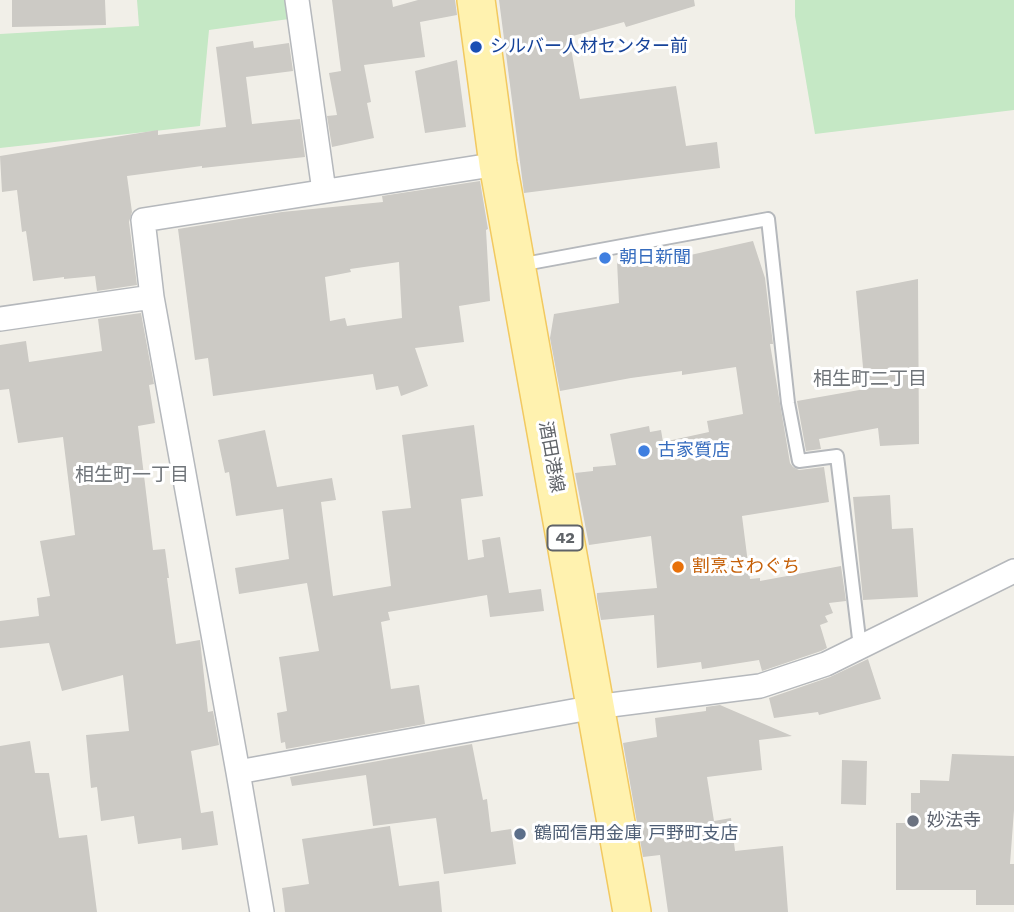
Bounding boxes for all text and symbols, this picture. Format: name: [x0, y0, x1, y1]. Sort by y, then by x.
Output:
place label: シルバー人材センター前: [490, 36, 688, 58]
marker: シルバー人材センター前: [468, 39, 484, 55]
place label: 朝日新聞: [619, 247, 691, 269]
marker: 朝日新聞: [597, 250, 613, 266]
district label: 相生町二丁目: [813, 368, 927, 390]
street label: 酒田港線: [534, 420, 568, 494]
place label: 古家質店: [658, 440, 730, 462]
marker: 古家質店: [636, 443, 652, 459]
district label: 相生町一丁目: [75, 464, 189, 486]
road number: 42: [548, 526, 582, 551]
place label: 割烹さわぐち: [692, 556, 800, 578]
marker: 割烹さわぐち: [670, 559, 686, 575]
place label: 妙法寺: [927, 810, 981, 832]
marker: 妙法寺: [905, 813, 921, 829]
place label: 鶴岡信用金庫 戸野町支店: [534, 823, 738, 845]
marker: 鶴岡信用金庫 戸野町支店: [512, 826, 528, 842]

